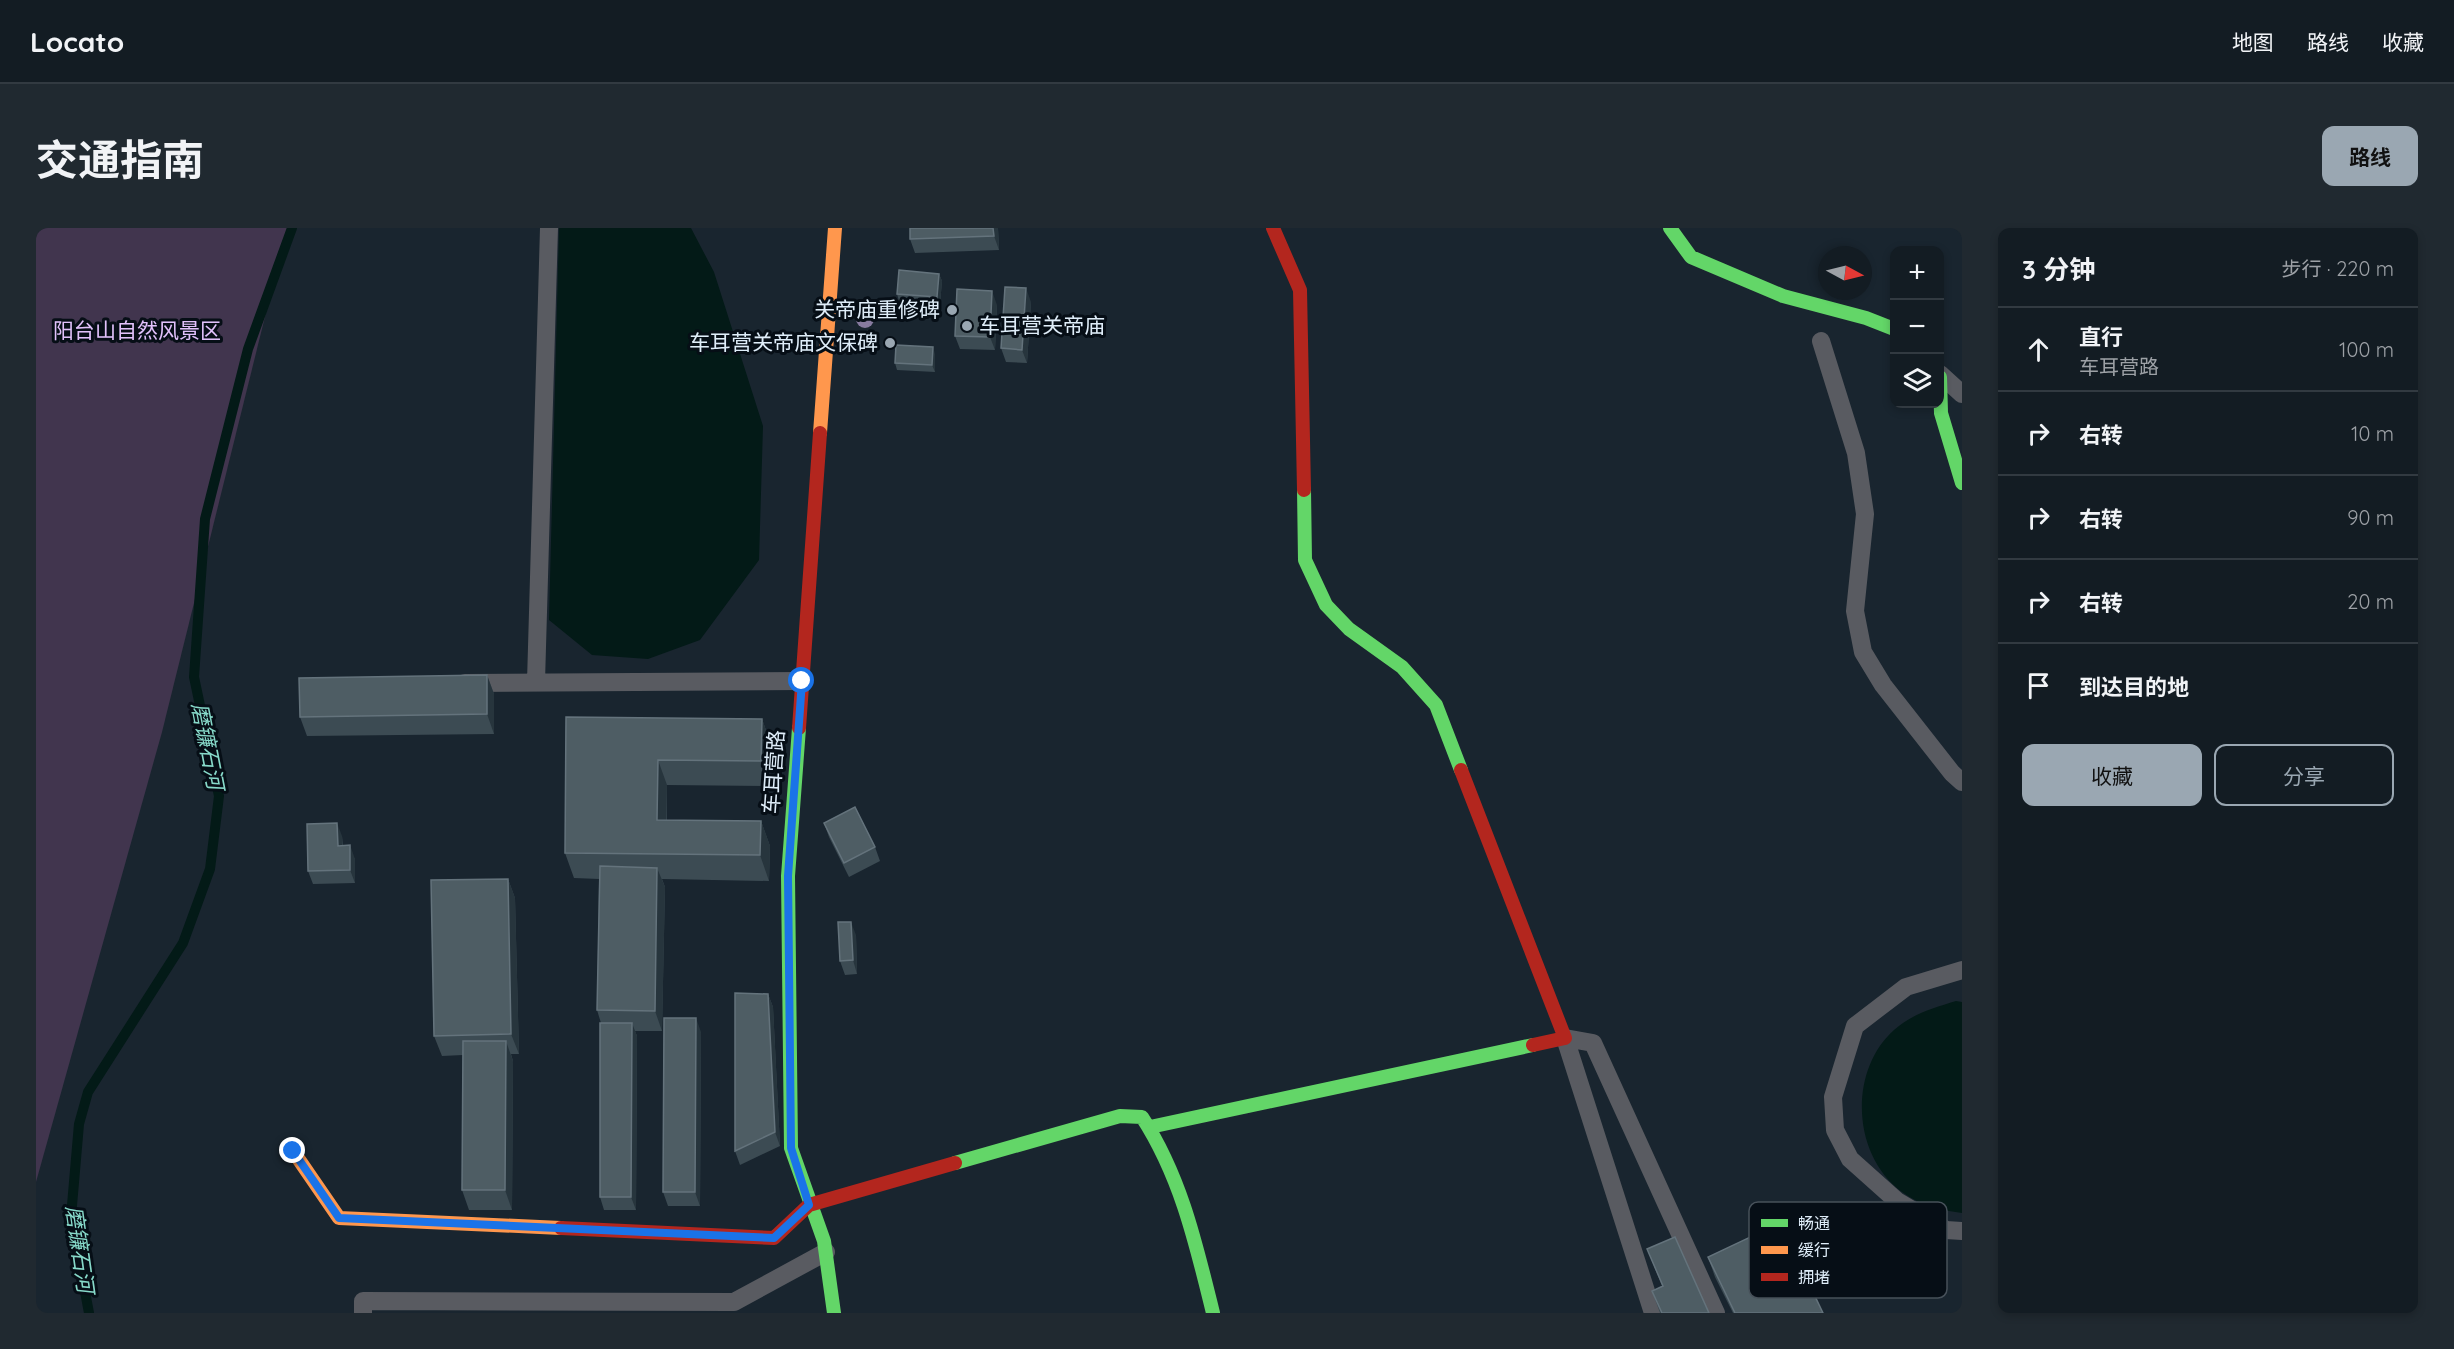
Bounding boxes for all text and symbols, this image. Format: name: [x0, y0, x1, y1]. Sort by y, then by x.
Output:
text: Locato: [30, 24, 124, 59]
text: 地图: [2232, 29, 2274, 55]
text: 路线: [2307, 29, 2349, 55]
text: 收藏: [2382, 29, 2424, 55]
button: 路线: [2322, 126, 2418, 186]
text: 交通指南: [36, 133, 204, 186]
north arrow: [1818, 246, 1872, 300]
map controls: [1890, 246, 1944, 408]
button: +: [1890, 246, 1944, 300]
text: 3 分钟: [2022, 253, 2095, 286]
text: 步行 · 220 m: [2281, 256, 2394, 281]
place label: 关帝庙重修碑: [814, 296, 940, 322]
button: −: [1890, 300, 1944, 354]
marker: 关帝庙重修碑: [945, 303, 959, 317]
place label: 车耳营关帝庙: [979, 312, 1105, 338]
park label: 阳台山自然风景区: [53, 317, 221, 343]
marker: 车耳营关帝庙: [960, 319, 974, 333]
text: 直行: [2079, 323, 2123, 351]
place label: 车耳营关帝庙文保碑: [689, 329, 878, 355]
icon: ahead: [2022, 333, 2055, 366]
marker: 车耳营关帝庙文保碑: [883, 336, 897, 350]
text: 100 m: [2339, 337, 2394, 362]
button: layers: [1890, 354, 1944, 408]
text: 车耳营路: [2079, 354, 2159, 379]
icon: right: [2022, 417, 2055, 450]
text: 右转: [2079, 421, 2123, 449]
text: 10 m: [2351, 421, 2394, 446]
icon: right: [2022, 501, 2055, 534]
text: 右转: [2079, 505, 2123, 533]
text: 90 m: [2347, 505, 2394, 530]
icon: right: [2022, 585, 2055, 618]
text: 右转: [2079, 589, 2123, 617]
text: 20 m: [2347, 589, 2394, 614]
route start: [788, 667, 814, 693]
icon: arrive: [2022, 669, 2055, 702]
text: 到达目的地: [2079, 673, 2189, 701]
water label: 磨镰石河: [186, 700, 231, 796]
street label: 车耳营路: [757, 729, 789, 815]
button: 收藏: [2022, 744, 2202, 806]
button: 分享: [2214, 744, 2394, 806]
route end: [279, 1137, 305, 1163]
legend: [1749, 1202, 1947, 1298]
water label: 磨镰石河: [60, 1203, 101, 1298]
text: 畅通: [1798, 1213, 1830, 1233]
text: 缓行: [1798, 1240, 1830, 1260]
text: 拥堵: [1798, 1267, 1830, 1287]

